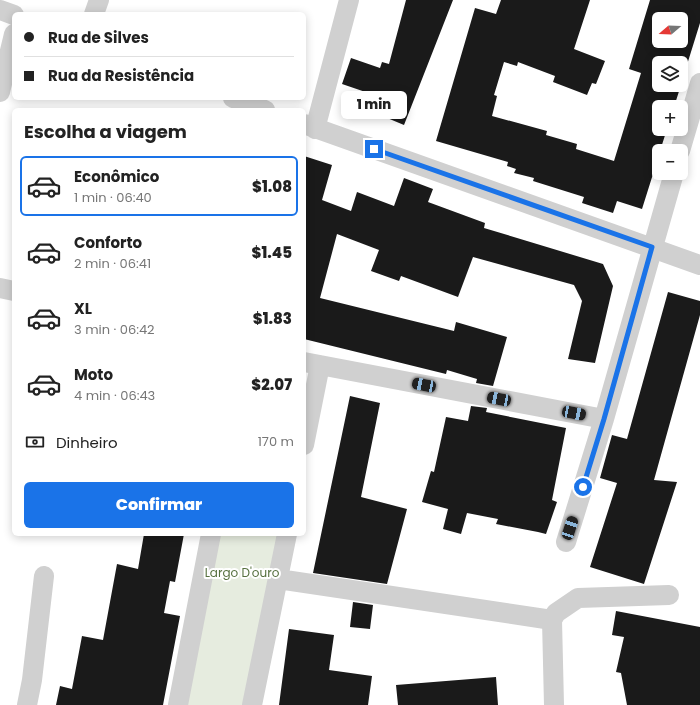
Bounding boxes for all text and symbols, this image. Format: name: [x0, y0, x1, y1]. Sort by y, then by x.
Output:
north arrow: [652, 12, 688, 48]
map controls: [652, 12, 688, 180]
text: Rua de Silves: [48, 27, 149, 48]
button: layers: [652, 56, 688, 92]
text: Rua da Resistência: [48, 65, 194, 86]
callout: 1 min: [341, 91, 407, 119]
text: 1 min: [357, 95, 391, 114]
button: +: [652, 100, 688, 136]
text: Escolha a viagem: [24, 119, 187, 144]
route end: [365, 140, 383, 158]
button: −: [652, 144, 688, 180]
text: Econômico: [74, 166, 159, 187]
icon: car: [26, 168, 62, 204]
text: $1.08: [252, 176, 292, 197]
text: 1 min · 06:40: [74, 188, 152, 207]
text: Conforto: [74, 232, 142, 253]
icon: car: [26, 234, 62, 270]
text: $1.45: [252, 242, 292, 263]
text: 2 min · 06:41: [74, 254, 151, 273]
text: XL: [74, 298, 92, 319]
icon: car: [26, 300, 62, 336]
text: $1.83: [253, 308, 292, 329]
text: 3 min · 06:42: [74, 320, 155, 339]
text: Moto: [74, 364, 113, 385]
icon: car: [26, 366, 62, 402]
text: $2.07: [251, 374, 292, 395]
car: [411, 377, 437, 393]
text: 4 min · 06:43: [74, 386, 155, 405]
car: [486, 391, 512, 407]
car: [561, 405, 587, 421]
icon: cash: [24, 431, 46, 453]
text: Dinheiro: [56, 432, 118, 453]
text: 170 m: [258, 432, 294, 451]
route start: [574, 478, 592, 496]
button: Confirmar: [24, 482, 294, 528]
car: [561, 515, 579, 541]
park label: Largo D'ouro: [205, 564, 280, 581]

